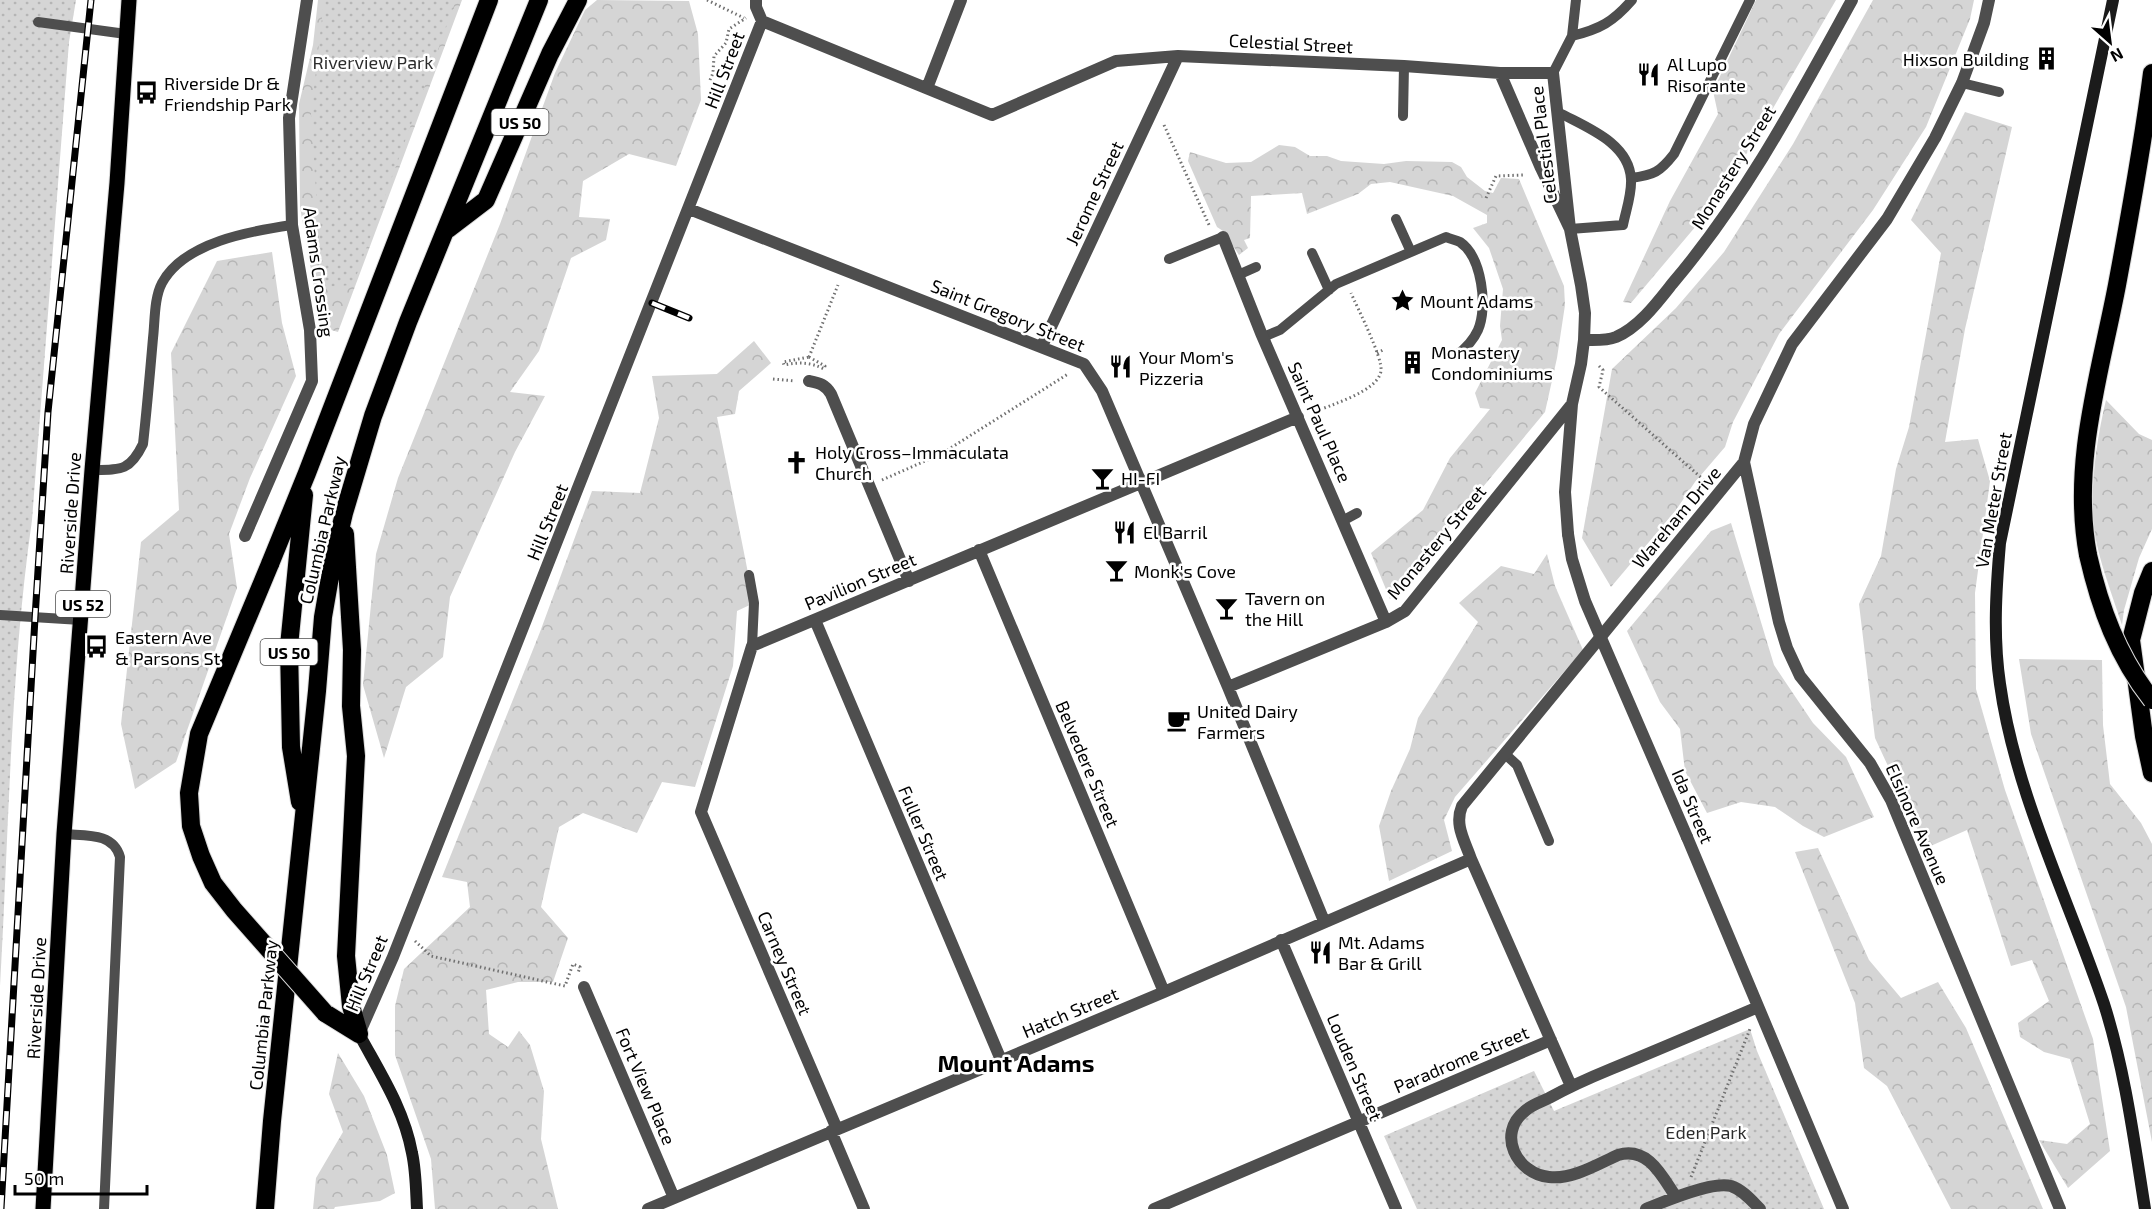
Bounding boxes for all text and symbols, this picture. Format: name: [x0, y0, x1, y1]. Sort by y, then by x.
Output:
north arrow: [2080, 12, 2140, 72]
street label: Hill Street: [699, 28, 749, 112]
street label: Celestial Street: [1228, 29, 1354, 57]
text: N: [2108, 45, 2127, 67]
building icon: Hixson Building: [2034, 46, 2060, 72]
place label: Hixson Building: [1903, 48, 2029, 70]
park label: Riverview Park: [313, 51, 433, 73]
place label: Al Lupo Risorante: [1667, 53, 1746, 96]
restaurant icon: Al Lupo Risorante: [1636, 61, 1662, 87]
place label: Riverside Dr & Friendship Park: [164, 72, 291, 115]
bus stop icon: Riverside Dr & Friendship Park: [133, 80, 159, 106]
street label: Celestial Place: [1525, 85, 1561, 205]
street label: Monastery Street: [1686, 101, 1780, 233]
road number: US 50: [492, 109, 548, 135]
street label: Jerome Street: [1060, 137, 1128, 249]
street label: Adams Crossing: [299, 206, 339, 338]
street label: Saint Gregory Street: [928, 274, 1088, 356]
place icon: Mount Adams: [1389, 288, 1415, 314]
place label: Mount Adams: [1420, 290, 1533, 312]
place label: Monastery Condominiums: [1431, 341, 1553, 384]
place label: Your Mom's Pizzeria: [1139, 346, 1234, 389]
building icon: Monastery Condominiums: [1400, 349, 1426, 375]
restaurant icon: Your Mom's Pizzeria: [1108, 354, 1134, 380]
street label: Saint Paul Place: [1284, 358, 1356, 486]
street label: Van Meter Street: [1970, 430, 2016, 570]
place label: Holy Cross–Immaculata Church: [815, 441, 1009, 484]
church icon: Holy Cross–Immaculata Church: [784, 449, 810, 475]
street label: Riverside Drive: [55, 451, 85, 575]
street label: Columbia Parkway: [294, 453, 350, 606]
street label: Wareham Drive: [1627, 462, 1725, 572]
bar icon: HI-FI: [1090, 465, 1116, 491]
place label: HI-FI: [1121, 467, 1160, 489]
street label: Hill Street: [522, 480, 572, 564]
street label: Monastery Street: [1382, 480, 1490, 604]
restaurant icon: El Barril: [1112, 519, 1138, 545]
place label: El Barril: [1143, 521, 1208, 543]
street label: Pavilion Street: [801, 548, 919, 614]
bar icon: Monk's Cove: [1103, 558, 1129, 584]
place label: Monk's Cove: [1134, 560, 1236, 582]
place label: Tavern on the Hill: [1245, 587, 1325, 630]
road number: US 52: [56, 591, 110, 617]
bar icon: Tavern on the Hill: [1214, 595, 1240, 621]
place label: Eastern Ave & Parsons St: [115, 626, 221, 669]
bus stop icon: Eastern Ave & Parsons St: [84, 634, 110, 660]
road number: US 50: [260, 639, 318, 665]
street label: Belvedere Street: [1051, 697, 1125, 831]
place label: United Dairy Farmers: [1197, 700, 1298, 743]
cafe icon: United Dairy Farmers: [1166, 708, 1192, 734]
street label: Elsinore Avenue: [1881, 760, 1955, 888]
street label: Ida Street: [1667, 765, 1719, 847]
street label: Fuller Street: [894, 782, 954, 884]
street label: Carney Street: [753, 908, 817, 1018]
street label: Hill Street: [340, 931, 392, 1014]
place label: Mt. Adams Bar & Grill: [1338, 931, 1425, 974]
street label: Riverside Drive: [22, 936, 50, 1060]
street label: Columbia Parkway: [244, 938, 282, 1091]
restaurant icon: Mt. Adams Bar & Grill: [1307, 939, 1333, 965]
street label: Hatch Street: [1019, 982, 1121, 1042]
street label: Louden Street: [1323, 1010, 1387, 1124]
street label: Paradrome Street: [1390, 1021, 1532, 1097]
street label: Fort View Place: [611, 1024, 681, 1148]
district label: Mount Adams: [938, 1048, 1094, 1077]
park label: Eden Park: [1665, 1121, 1747, 1143]
scale bar: [15, 1158, 147, 1196]
text: 50 m: [24, 1167, 64, 1189]

